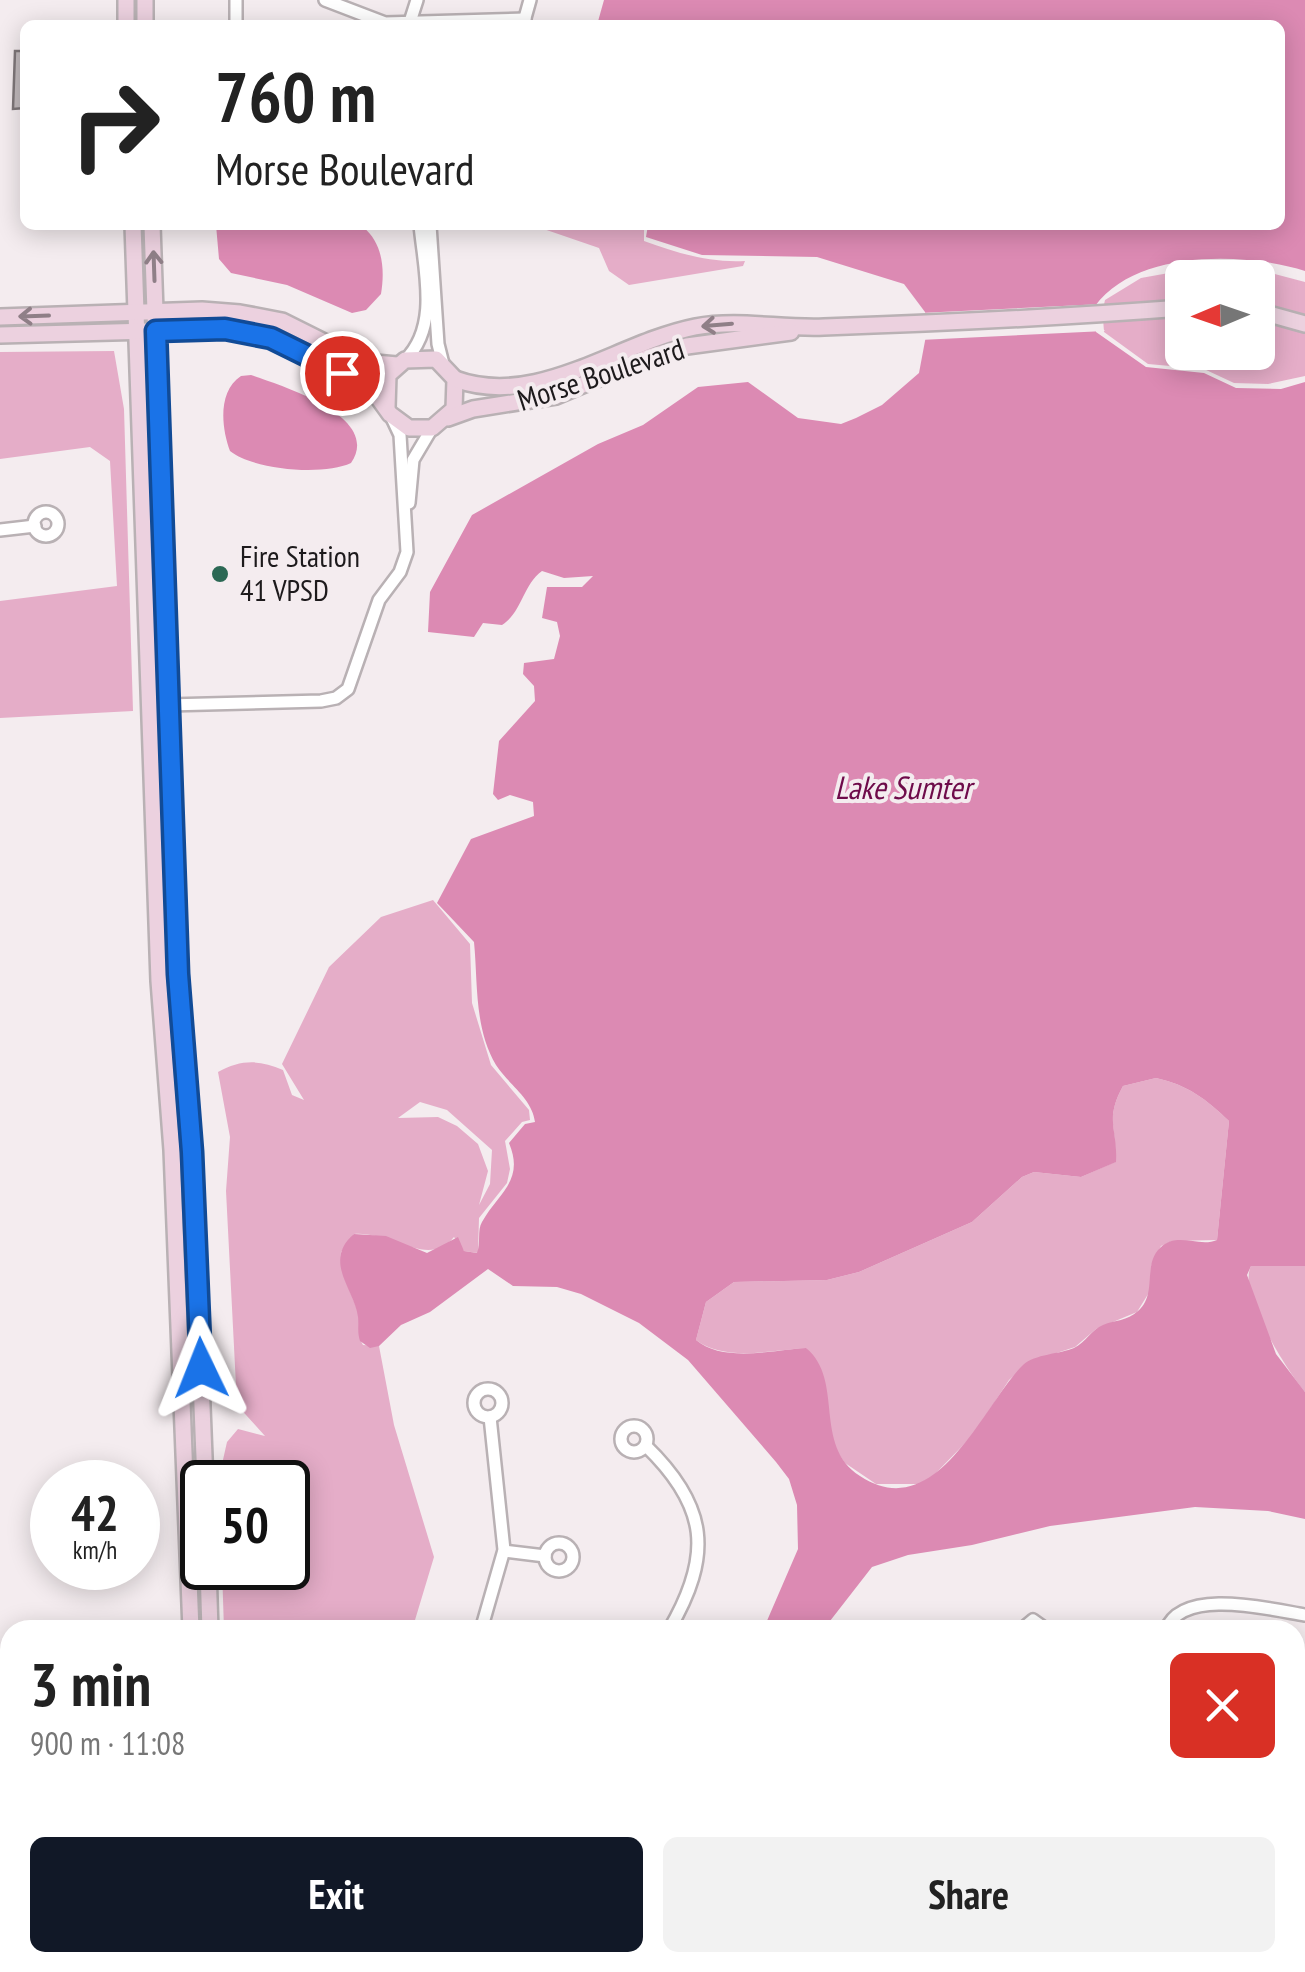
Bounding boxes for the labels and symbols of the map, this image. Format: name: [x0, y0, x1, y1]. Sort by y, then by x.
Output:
one-way arrow: [144, 251, 163, 283]
north arrow: [1165, 260, 1275, 370]
one-way arrow: [18, 306, 50, 325]
one-way arrow: [701, 315, 734, 334]
street label: Morse Boulevard: [512, 328, 689, 419]
pin: [300, 331, 385, 416]
place label: Fire Station 41 VPSD: [240, 536, 360, 609]
marker: Fire Station 41 VPSD: [209, 563, 231, 585]
water label: Lake Sumter: [835, 766, 976, 808]
position arrow: [149, 1316, 253, 1420]
speed limit sign: 50: [180, 1460, 310, 1590]

